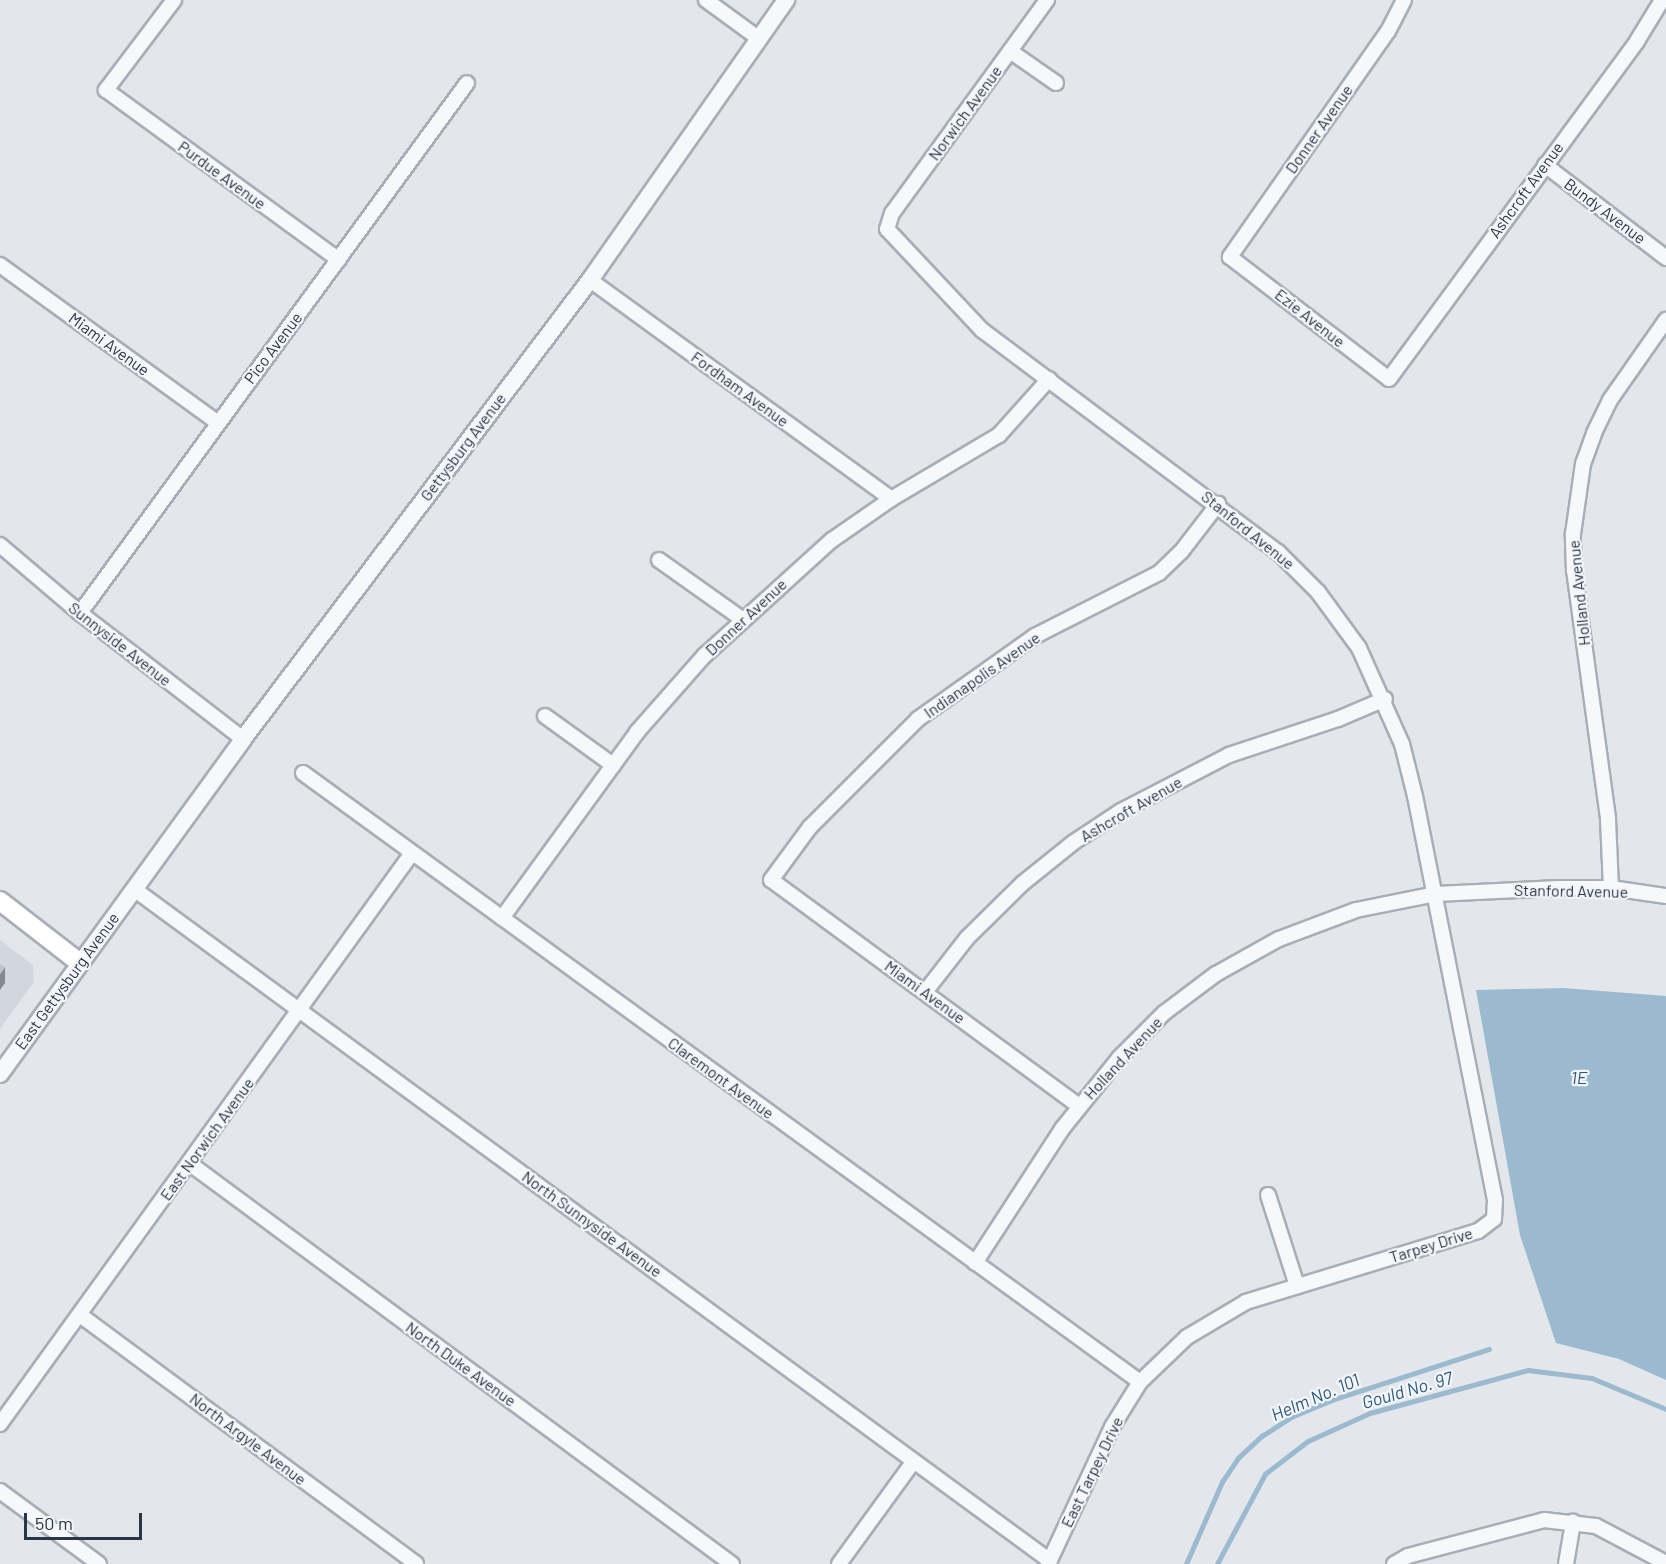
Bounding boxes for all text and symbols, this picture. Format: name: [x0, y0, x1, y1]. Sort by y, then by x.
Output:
street label: Norwich Avenue: [924, 62, 1006, 164]
street label: Donner Avenue: [1281, 81, 1357, 177]
street label: Purdue Avenue: [174, 137, 270, 213]
street label: Ashcroft Avenue: [1485, 138, 1567, 242]
street label: Bundy Avenue: [1560, 174, 1650, 248]
street label: Ezie Avenue: [1271, 285, 1349, 351]
street label: Miami Avenue: [65, 308, 153, 380]
street label: Pico Avenue: [240, 308, 306, 388]
street label: Fordham Avenue: [688, 347, 792, 431]
street label: Gettysburg Avenue: [416, 389, 510, 505]
street label: Stanford Avenue: [1198, 487, 1298, 573]
street label: Holland Avenue: [1564, 539, 1594, 647]
street label: Donner Avenue: [701, 574, 791, 660]
street label: Sunnyside Avenue: [65, 598, 175, 690]
street label: Indianapolis Avenue: [920, 628, 1044, 722]
street label: Ashcroft Avenue: [1077, 772, 1185, 846]
street label: Stanford Avenue: [1514, 880, 1628, 902]
street label: East Gettysburg Avenue: [11, 909, 123, 1053]
street label: Miami Avenue: [881, 956, 969, 1028]
street label: Holland Avenue: [1080, 1013, 1166, 1103]
street label: Claremont Avenue: [664, 1033, 778, 1123]
water label: 1E: [1571, 1066, 1587, 1088]
street label: East Norwich Avenue: [156, 1074, 258, 1204]
street label: North Sunnyside Avenue: [518, 1167, 666, 1281]
street label: Tarpey Drive: [1387, 1223, 1475, 1267]
street label: North Duke Avenue: [402, 1318, 520, 1410]
water label: Gould No. 97: [1359, 1367, 1455, 1413]
water label: Helm No. 101: [1268, 1369, 1362, 1425]
street label: North Argyle Avenue: [186, 1389, 310, 1489]
street label: East Tarpey Drive: [1057, 1414, 1127, 1530]
scale bar: [27, 1501, 146, 1539]
text: 50 m: [35, 1512, 73, 1534]

